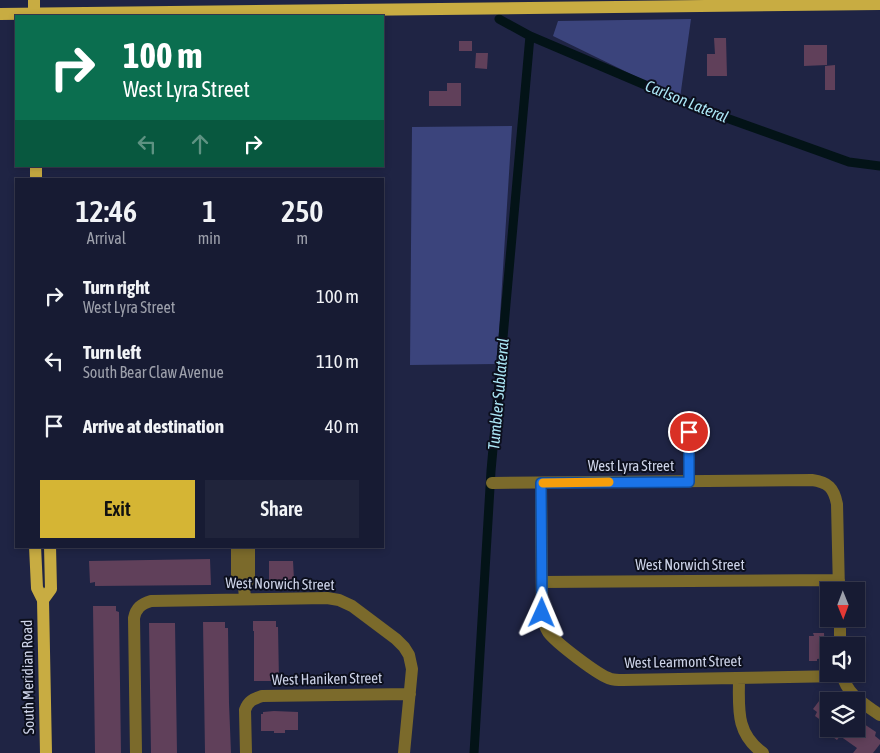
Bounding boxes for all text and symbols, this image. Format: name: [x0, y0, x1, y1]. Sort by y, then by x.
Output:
icon: right: [40, 35, 105, 100]
text: 100 m: [123, 35, 202, 75]
text: West Lyra Street: [123, 76, 250, 102]
water label: Carlson Lateral: [643, 76, 731, 126]
icon: left: [133, 130, 161, 158]
icon: ahead: [186, 130, 214, 158]
icon: right: [239, 130, 267, 158]
text: 12:46: [75, 194, 137, 228]
text: 1: [202, 194, 216, 228]
text: 250: [281, 194, 323, 228]
text: Arrival: [87, 229, 126, 247]
text: min: [198, 229, 221, 247]
text: m: [297, 229, 308, 247]
text: Turn right: [83, 276, 150, 298]
icon: right: [40, 282, 68, 310]
text: 100 m: [316, 285, 359, 307]
text: West Lyra Street: [83, 298, 175, 316]
water label: Tumbler Sublateral: [484, 337, 512, 451]
text: Turn left: [83, 341, 141, 363]
icon: left: [40, 347, 68, 375]
text: 110 m: [316, 350, 359, 372]
text: South Bear Claw Avenue: [83, 363, 224, 381]
pin: [668, 411, 710, 453]
icon: arrive: [40, 412, 68, 440]
text: Arrive at destination: [83, 415, 224, 437]
text: 40 m: [325, 415, 359, 437]
icon: arrive: [675, 418, 703, 446]
street label: West Lyra Street: [588, 457, 674, 474]
button: Exit: [40, 480, 195, 538]
button: Share: [205, 480, 359, 538]
street label: West Norwich Street: [635, 556, 745, 573]
street label: West Norwich Street: [225, 574, 335, 593]
north arrow: [820, 582, 865, 628]
map controls: [820, 582, 865, 737]
position arrow: [515, 586, 567, 638]
street label: South Meridian Road: [18, 620, 37, 734]
button: sound: [820, 637, 865, 682]
street label: West Learmont Street: [624, 652, 742, 671]
street label: West Haniken Street: [272, 669, 382, 688]
button: layers: [820, 692, 865, 737]

